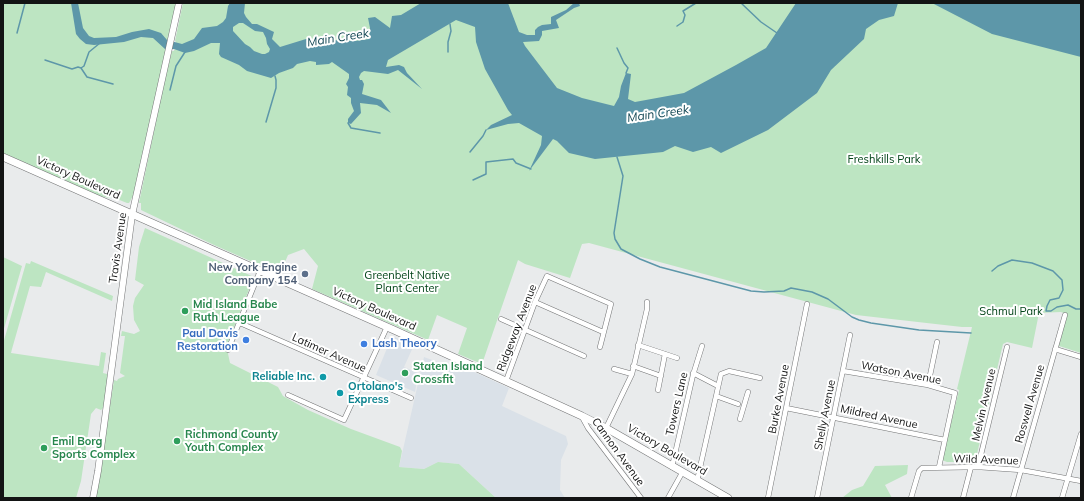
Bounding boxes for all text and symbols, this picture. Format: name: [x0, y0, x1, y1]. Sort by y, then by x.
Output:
water label: Main Creek: [306, 26, 370, 50]
water label: Main Creek: [626, 103, 690, 125]
park label: Freshkills Park: [848, 153, 920, 167]
street label: Victory Boulevard: [34, 154, 122, 202]
street label: Travis Avenue: [106, 212, 130, 284]
place label: New York Engine Company 154: [209, 261, 297, 287]
marker: New York Engine Company 154: [300, 269, 310, 279]
park label: Greenbelt Native Plant Center: [364, 269, 450, 295]
street label: Ridgeway Avenue: [494, 283, 540, 373]
street label: Victory Boulevard: [330, 285, 418, 333]
place label: Mid Island Babe Ruth League: [193, 298, 277, 324]
park label: Schmul Park: [979, 305, 1043, 319]
marker: Mid Island Babe Ruth League: [180, 306, 190, 316]
place label: Paul Davis Restoration: [177, 327, 238, 353]
street label: Latimer Avenue: [290, 331, 368, 375]
marker: Paul Davis Restoration: [241, 335, 251, 345]
place label: Lash Theory: [372, 337, 437, 351]
marker: Lash Theory: [359, 339, 369, 349]
street label: Watson Avenue: [860, 359, 942, 387]
place label: Staten Island Crossfit: [413, 360, 483, 386]
street label: Burke Avenue: [766, 363, 792, 435]
street label: Roswell Avenue: [1012, 363, 1048, 445]
street label: Melvin Avenue: [969, 367, 999, 443]
marker: Staten Island Crossfit: [400, 368, 410, 378]
place label: Reliable Inc.: [252, 370, 315, 384]
street label: Towers Lane: [663, 371, 691, 437]
marker: Reliable Inc.: [318, 372, 328, 382]
street label: Shelly Avenue: [812, 379, 838, 451]
place label: Ortolano's Express: [348, 380, 403, 406]
marker: Ortolano's Express: [335, 388, 345, 398]
street label: Mildred Avenue: [839, 402, 919, 432]
street label: Cannon Avenue: [589, 415, 647, 489]
street label: Victory Boulevard: [625, 422, 709, 478]
place label: Richmond County Youth Complex: [185, 428, 278, 454]
place label: Emil Borg Sports Complex: [52, 435, 135, 461]
marker: Richmond County Youth Complex: [172, 436, 182, 446]
marker: Emil Borg Sports Complex: [39, 443, 49, 453]
street label: Wild Avenue: [953, 452, 1019, 468]

